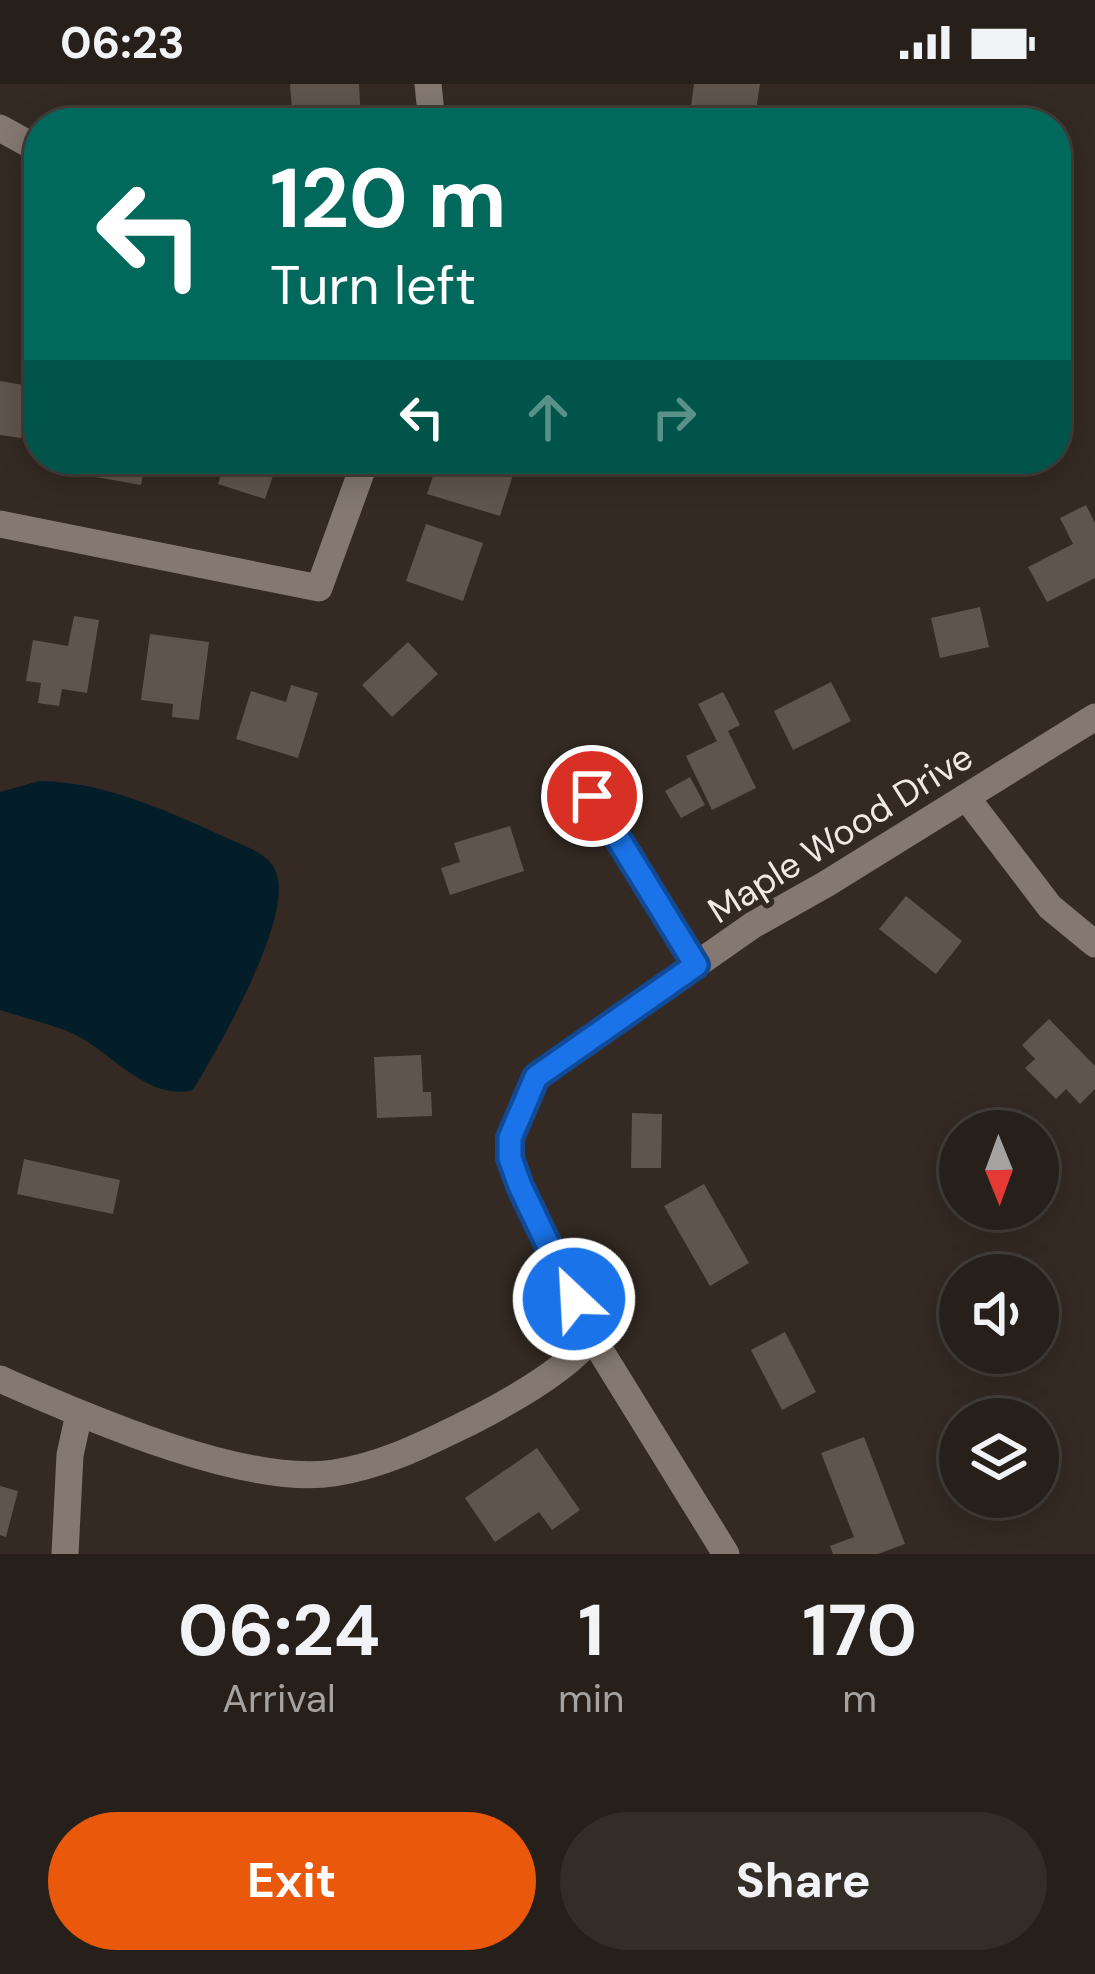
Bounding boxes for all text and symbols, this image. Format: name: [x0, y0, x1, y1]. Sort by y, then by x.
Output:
text: 06:23: [60, 13, 185, 72]
text: 120 m: [270, 144, 507, 253]
icon: left: [72, 156, 228, 312]
text: Turn left: [270, 250, 476, 321]
icon: left: [389, 384, 455, 450]
icon: ahead: [515, 384, 581, 450]
icon: right: [641, 384, 707, 450]
street label: Maple Wood Drive: [699, 733, 981, 934]
pin: [541, 745, 643, 847]
icon: arrive: [559, 763, 625, 829]
north arrow: [939, 1110, 1059, 1230]
map controls: [939, 1110, 1059, 1518]
position arrow: [511, 1236, 637, 1362]
button: sound: [939, 1254, 1059, 1374]
button: layers: [939, 1398, 1059, 1518]
text: 06:24: [178, 1584, 380, 1677]
text: 1: [578, 1584, 604, 1677]
text: 170: [802, 1584, 917, 1677]
text: Arrival: [222, 1673, 336, 1724]
text: min: [558, 1673, 624, 1724]
text: m: [842, 1673, 877, 1724]
button: Exit: [48, 1812, 536, 1950]
button: Share: [560, 1812, 1047, 1950]

